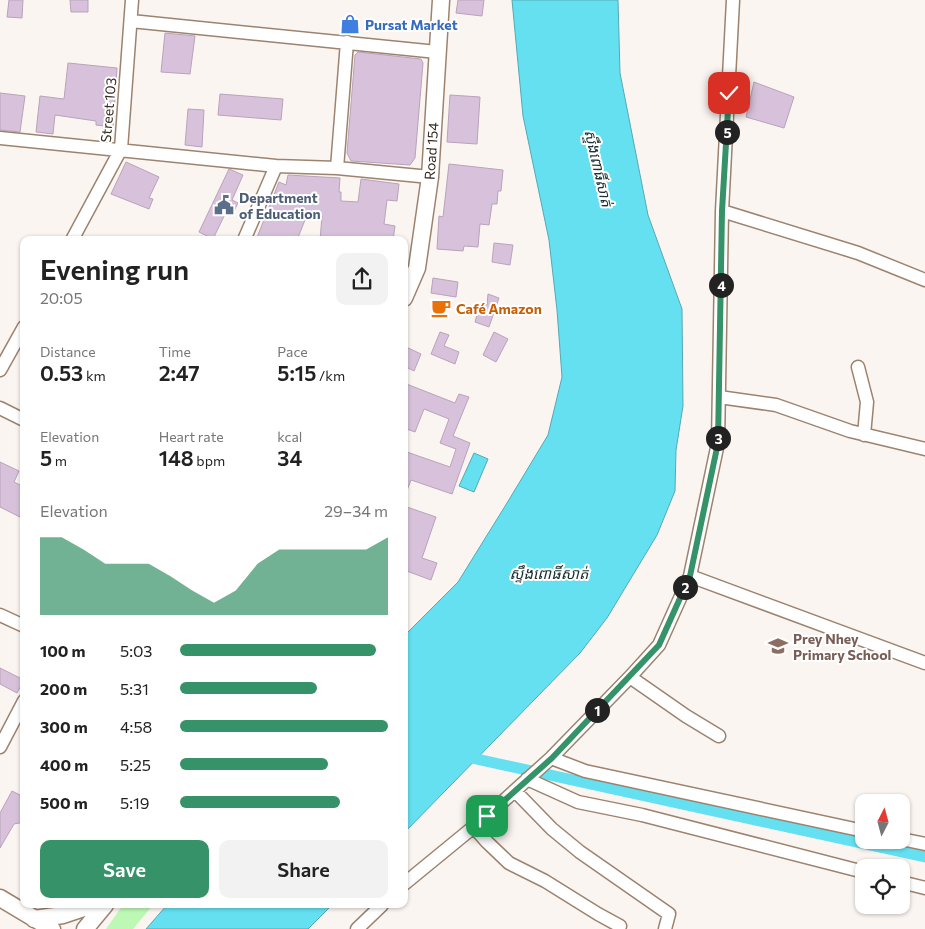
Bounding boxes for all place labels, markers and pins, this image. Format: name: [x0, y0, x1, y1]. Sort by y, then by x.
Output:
shop icon: Pursat Market: [339, 13, 361, 35]
place label: Pursat Market: [365, 16, 458, 33]
pin: [708, 72, 750, 114]
pin: 5: [714, 120, 740, 144]
place label: Department of Education: [239, 189, 321, 222]
public building icon: Department of Education: [213, 194, 235, 216]
pin: 4: [708, 272, 734, 298]
cafe icon: Café Amazon: [430, 297, 452, 319]
place label: Café Amazon: [456, 300, 542, 317]
pin: 3: [706, 426, 730, 450]
pin: 2: [672, 574, 698, 600]
place label: Prey Nhey Primary School: [793, 630, 891, 663]
school or university icon: Prey Nhey Primary School: [767, 635, 789, 657]
pin: 1: [584, 698, 610, 722]
pin: [466, 795, 508, 837]

